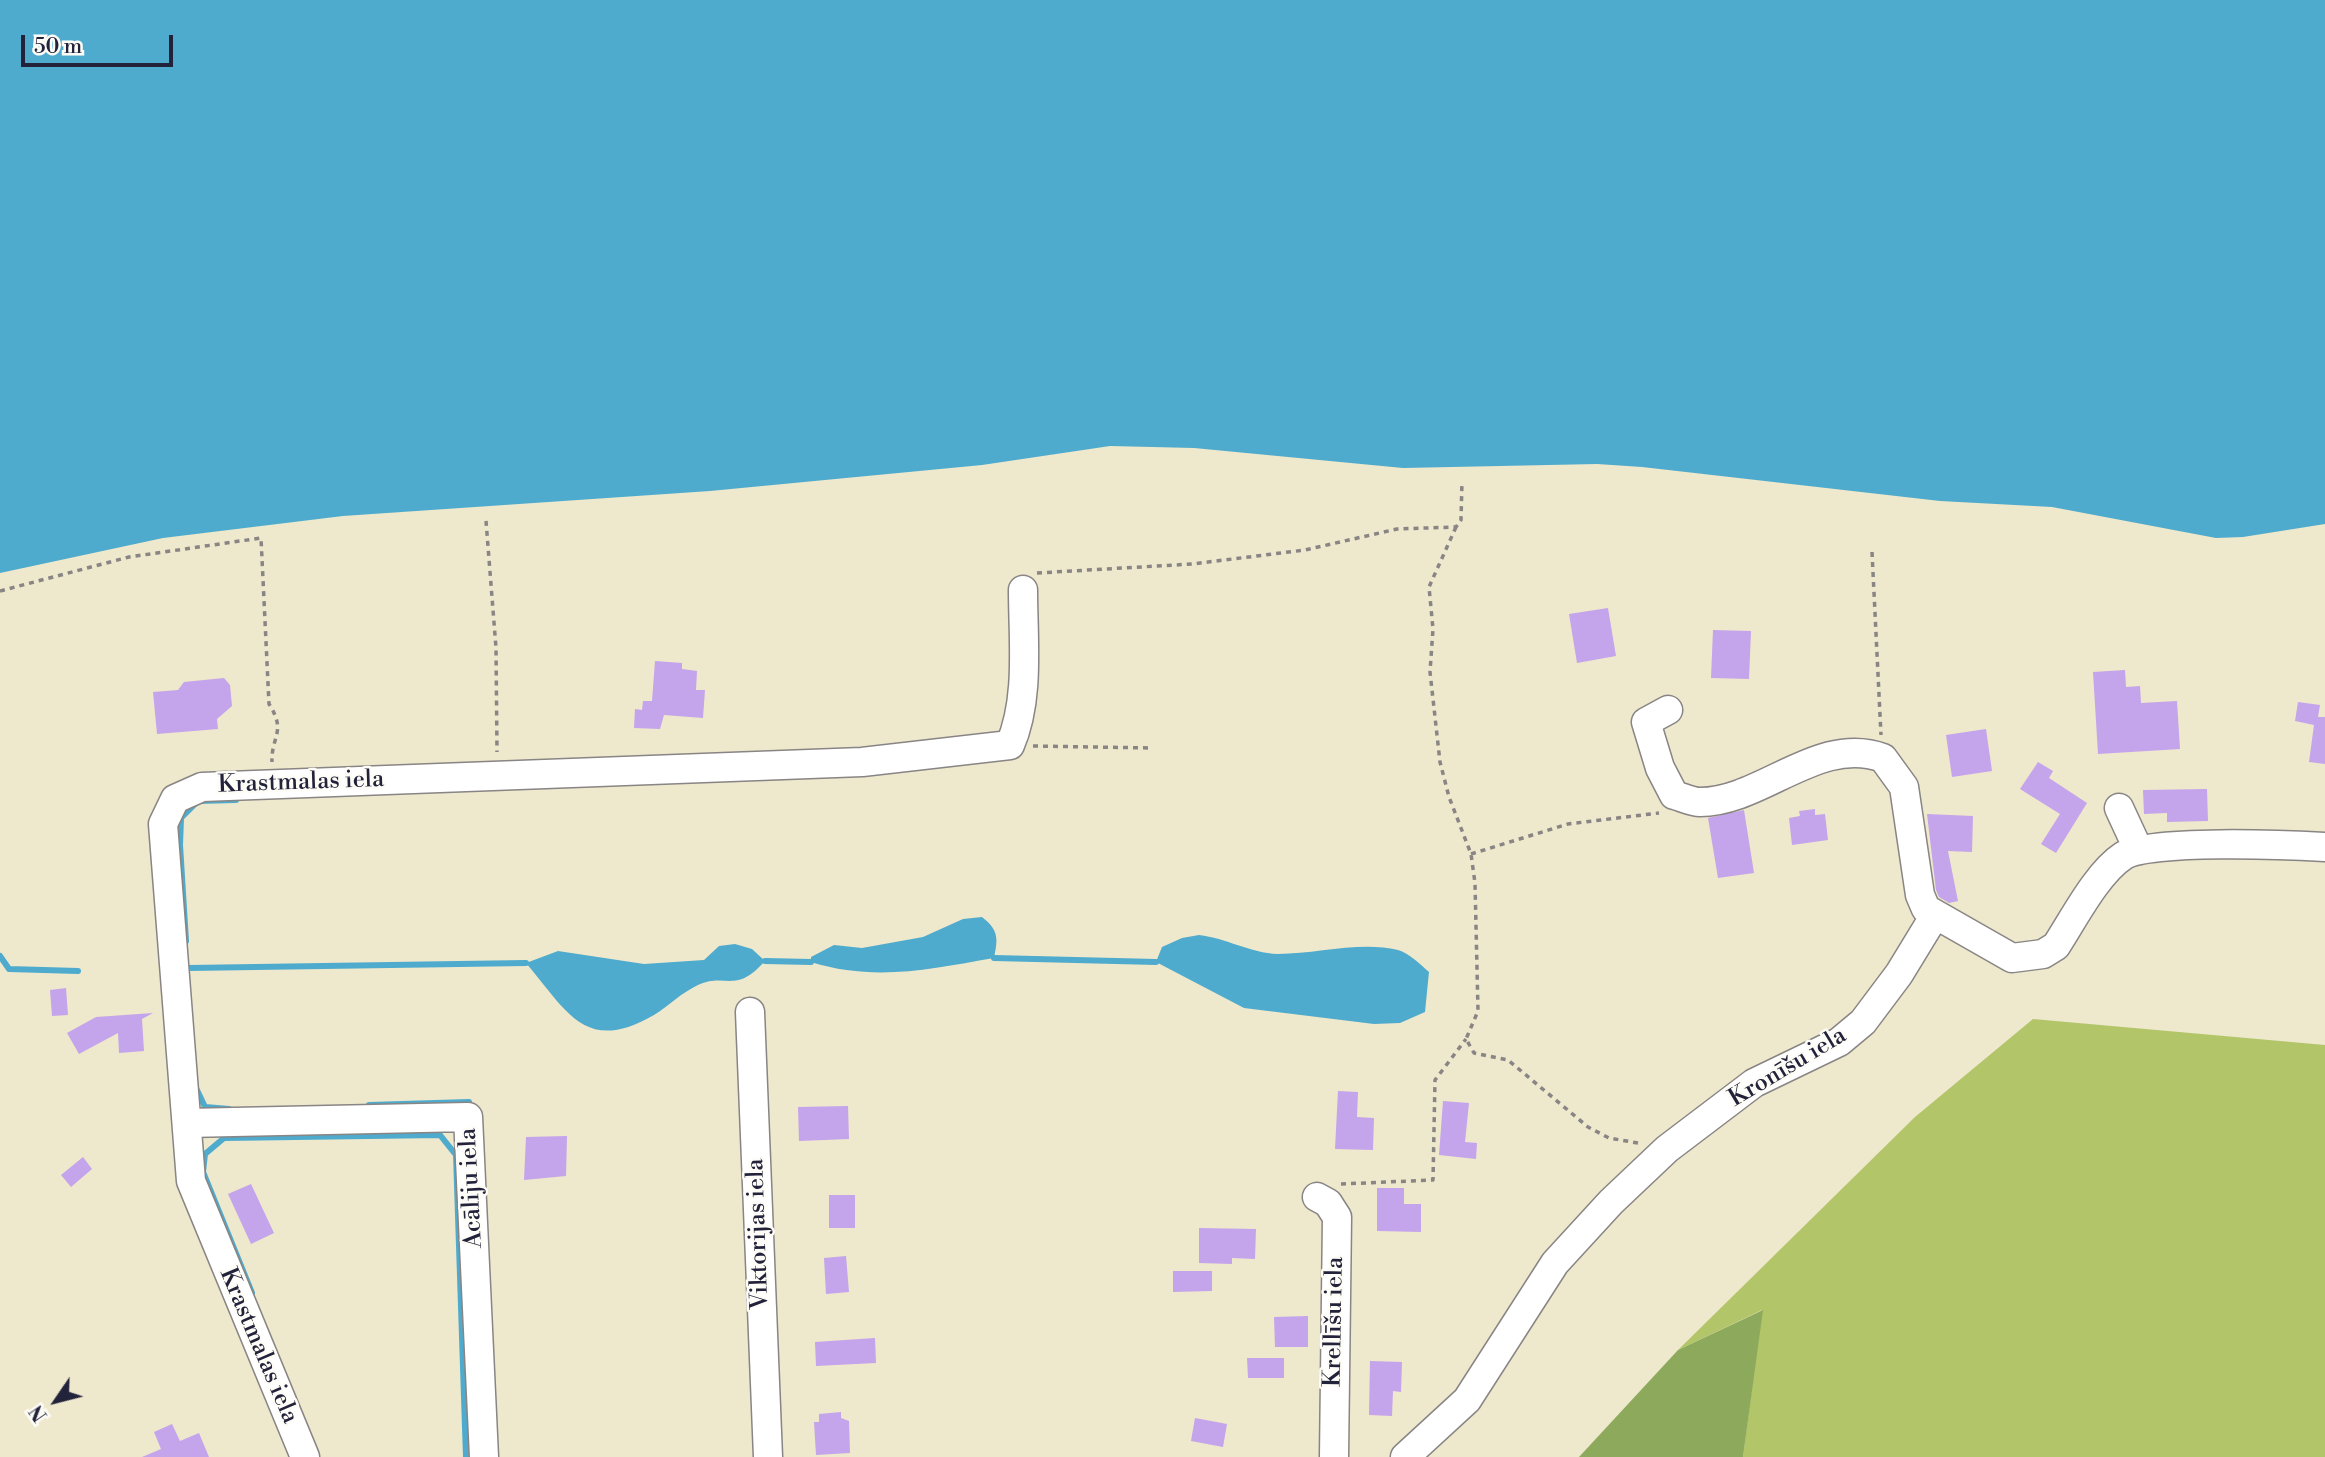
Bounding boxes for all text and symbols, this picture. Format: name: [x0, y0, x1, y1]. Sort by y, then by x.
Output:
scale bar: [24, 21, 177, 65]
text: 50 m: [34, 34, 82, 60]
street label: Krastmalas iela: [217, 766, 385, 800]
street label: Kronīšu iela: [1724, 1022, 1852, 1114]
street label: Acāliju iela: [454, 1127, 490, 1249]
street label: Viktorijas iela: [742, 1158, 776, 1310]
street label: Krellīšu iela: [1319, 1257, 1351, 1387]
street label: Krastmalas iela: [212, 1264, 304, 1428]
north arrow: [21, 1366, 91, 1436]
text: N: [25, 1400, 53, 1426]

